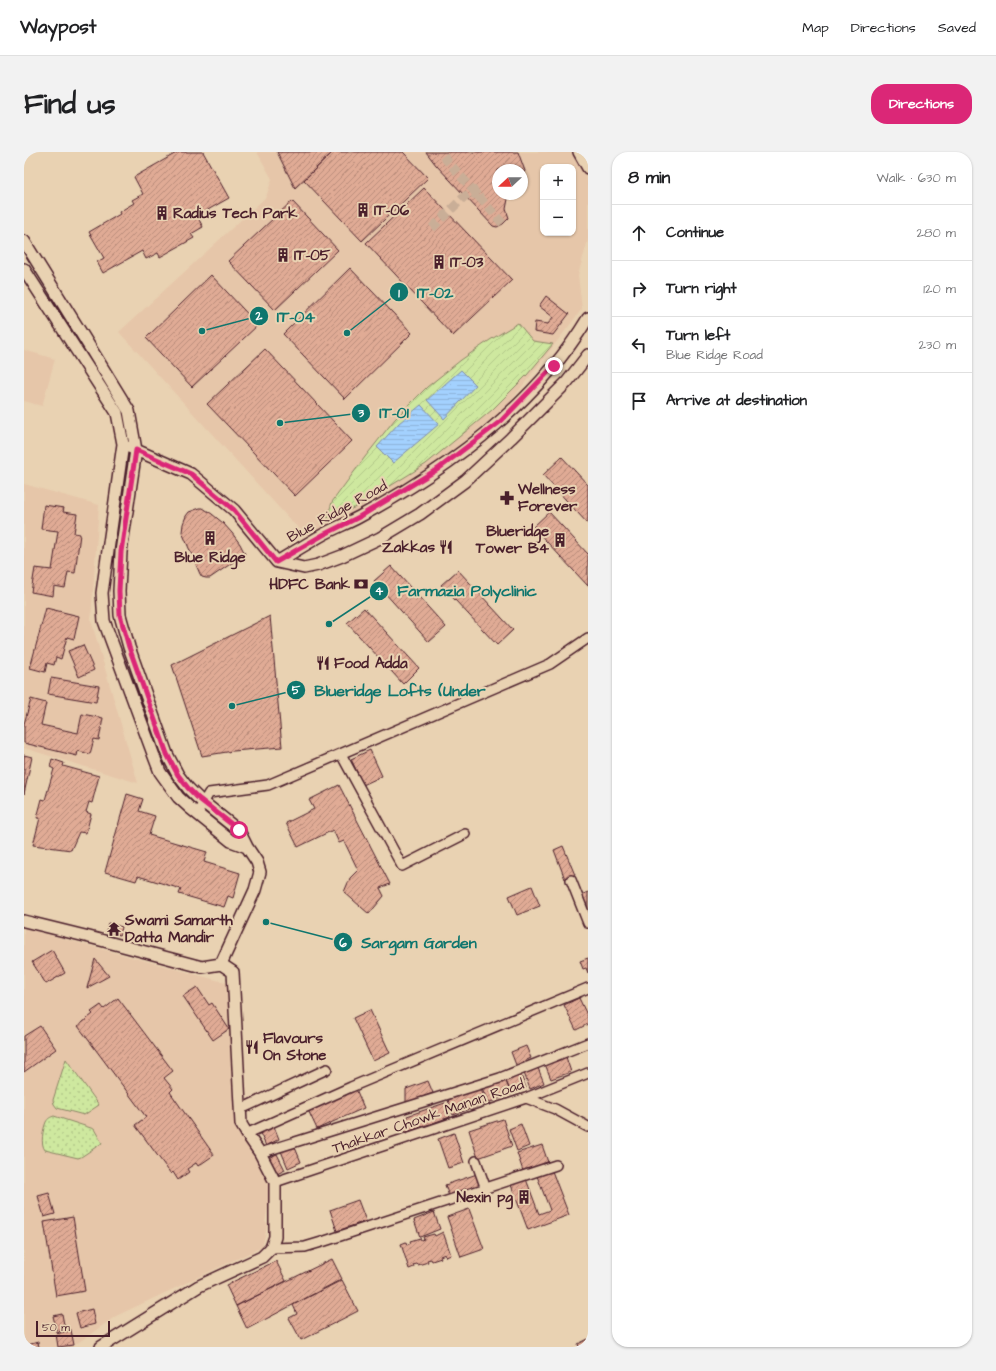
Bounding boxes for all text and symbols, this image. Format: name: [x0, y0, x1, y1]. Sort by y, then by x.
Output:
text: Waypost: [20, 14, 96, 41]
text: Map: [802, 18, 829, 38]
text: Directions: [851, 18, 916, 38]
text: Saved: [938, 18, 976, 38]
button: Directions: [871, 84, 972, 124]
text: Find us: [24, 85, 115, 124]
north arrow: [492, 164, 528, 200]
map controls: [540, 164, 576, 236]
button: +: [540, 164, 576, 200]
text: 8 min: [628, 166, 670, 190]
text: Walk · 630 m: [877, 169, 956, 187]
place label: IT-06: [374, 200, 410, 221]
button: −: [540, 200, 576, 236]
building icon: IT-06: [355, 202, 371, 218]
place label: Radius Tech Park: [173, 203, 298, 224]
building icon: Radius Tech Park: [154, 205, 170, 221]
icon: ahead: [628, 222, 650, 244]
text: Continue: [666, 222, 724, 243]
text: 280 m: [917, 224, 956, 242]
place label: IT-05: [294, 245, 331, 266]
building icon: IT-05: [275, 247, 291, 263]
place label: IT-03: [450, 252, 484, 273]
building icon: IT-03: [431, 254, 447, 270]
callout: IT-02: [389, 278, 461, 306]
icon: right: [628, 278, 650, 300]
text: Turn right: [666, 278, 737, 299]
text: 120 m: [923, 280, 956, 298]
text: IT-02: [417, 282, 454, 304]
text: 1: [398, 285, 400, 302]
callout: IT-04: [249, 302, 323, 330]
text: IT-04: [277, 306, 315, 328]
text: 2: [255, 308, 263, 325]
text: Turn left: [666, 325, 730, 346]
icon: left: [628, 334, 650, 356]
text: 230 m: [918, 336, 956, 354]
text: Blue Ridge Road: [666, 346, 763, 364]
route end: [545, 357, 563, 375]
icon: arrive: [628, 390, 650, 412]
text: Arrive at destination: [666, 390, 807, 411]
callout: IT-01: [351, 399, 416, 427]
text: IT-01: [379, 402, 410, 424]
text: 3: [357, 405, 365, 422]
street label: Blue Ridge Road: [283, 475, 392, 549]
place label: Wellness Forever: [517, 479, 578, 517]
pharmacy icon: Wellness Forever: [499, 490, 515, 506]
place label: Blueridge Tower B4: [475, 521, 550, 559]
building icon: Blue Ridge: [202, 530, 218, 546]
building icon: Blueridge Tower B4: [552, 532, 568, 548]
place label: Zakkas: [382, 537, 435, 558]
restaurant icon: Zakkas: [438, 539, 454, 555]
place label: Blue Ridge: [174, 547, 246, 570]
place label: HDFC Bank: [269, 574, 351, 595]
bank icon: HDFC Bank: [353, 576, 369, 592]
callout: Farmazia Polyclinic: [369, 577, 545, 605]
text: Farmazia Polyclinic: [397, 580, 538, 603]
text: 4: [375, 583, 384, 600]
place label: Food Adda: [334, 653, 408, 674]
restaurant icon: Food Adda: [315, 655, 331, 671]
callout: Blueridge Lofts (Under: [286, 676, 493, 704]
text: Blueridge Lofts (Under: [314, 680, 486, 704]
text: 5: [292, 682, 301, 699]
route start: [230, 821, 248, 839]
place label: Swami Samarth Datta Mandir: [124, 910, 233, 948]
temple icon: Swami Samarth Datta Mandir: [106, 921, 122, 937]
callout: Sargam Garden: [333, 928, 484, 956]
text: Sargam Garden: [360, 932, 477, 956]
text: 6: [339, 935, 347, 952]
place label: Flavours On Stone: [263, 1028, 326, 1066]
restaurant icon: Flavours On Stone: [244, 1039, 260, 1055]
street label: Thakkar Chowk Manan Road: [329, 1074, 527, 1159]
place label: Nexin pg: [457, 1187, 513, 1210]
building icon: Nexin pg: [516, 1189, 532, 1205]
scale bar: [36, 1319, 110, 1338]
text: 50 m: [42, 1320, 70, 1335]

